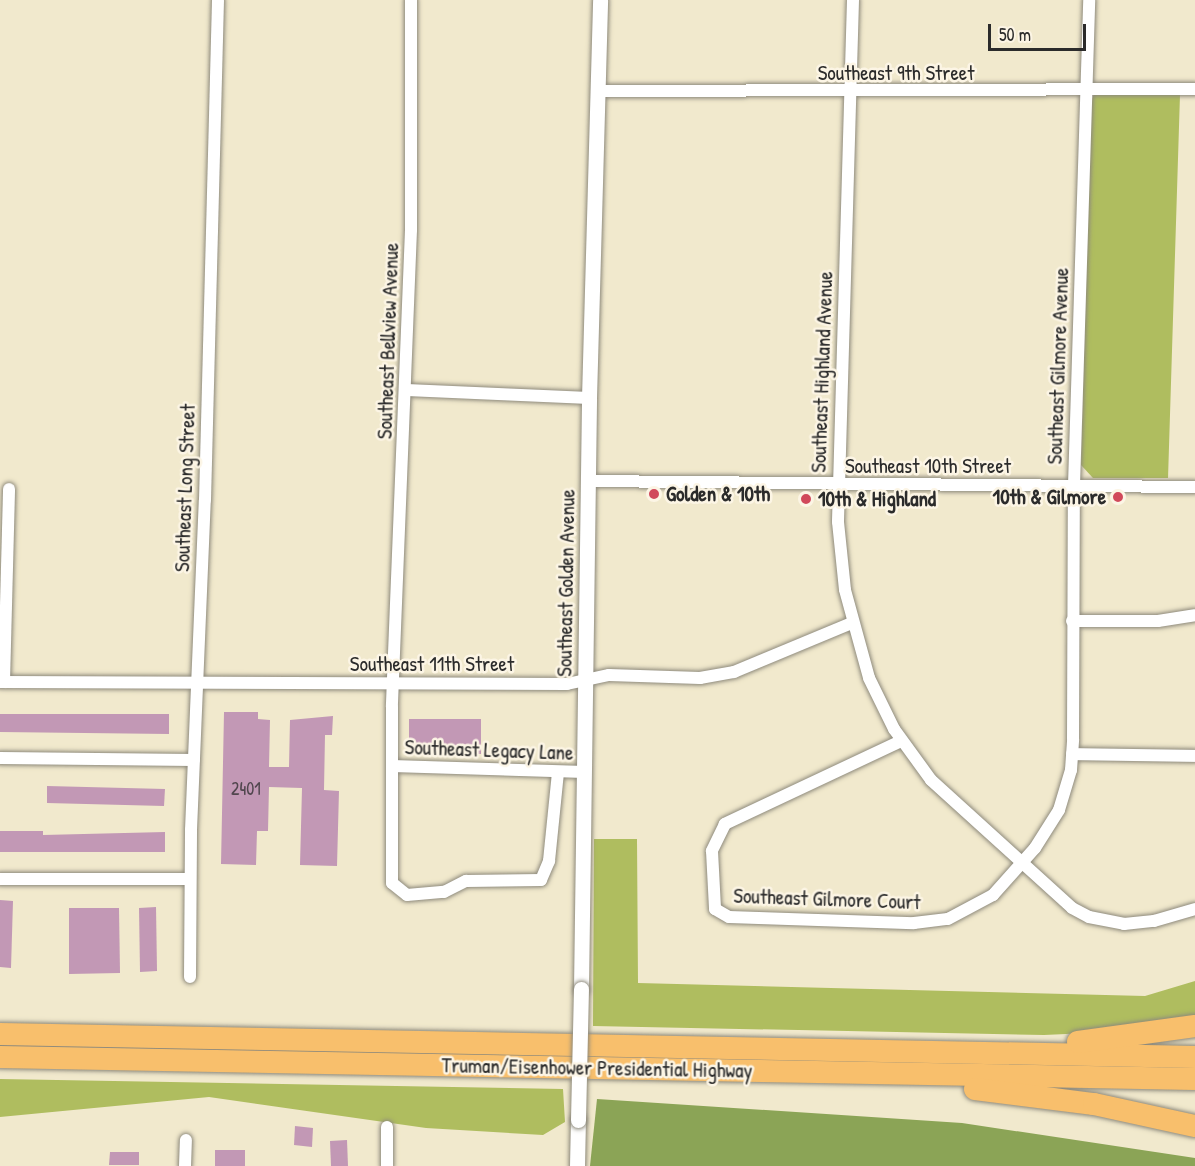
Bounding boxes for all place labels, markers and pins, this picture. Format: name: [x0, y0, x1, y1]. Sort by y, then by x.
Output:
place label: Golden & 10th: [666, 481, 770, 507]
place label: 10th & Gilmore: [993, 484, 1106, 510]
place label: 10th & Highland: [818, 486, 936, 512]
marker: Golden & 10th: [647, 487, 661, 501]
marker: 10th & Gilmore: [1111, 490, 1125, 504]
marker: 10th & Highland: [799, 492, 813, 506]

